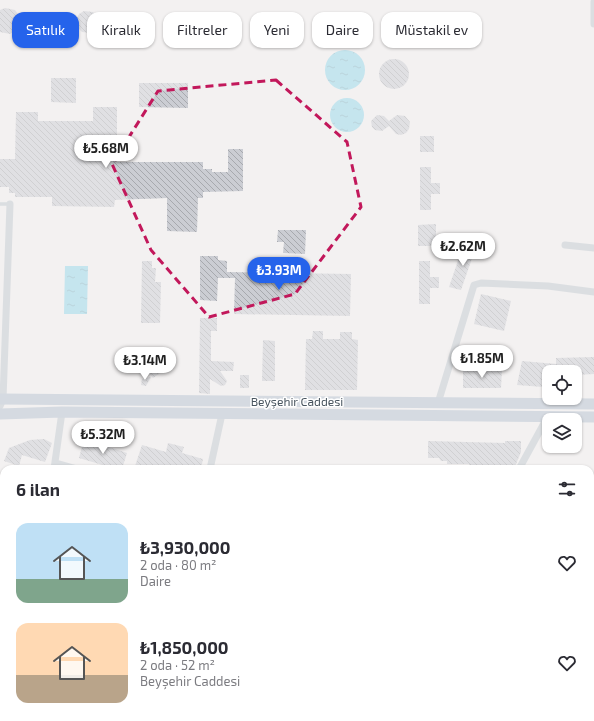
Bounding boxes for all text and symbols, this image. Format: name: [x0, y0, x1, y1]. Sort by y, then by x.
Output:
chip: Satılık: [12, 12, 79, 48]
chip: Kiralık: [87, 12, 155, 48]
chip: Filtreler: [163, 12, 242, 48]
chip: Yeni: [250, 12, 304, 48]
chip: Daire: [312, 12, 373, 48]
chip: Müstakil ev: [381, 12, 482, 48]
pin: ₺5.68M: [73, 135, 139, 169]
text: ₺5.68M: [83, 140, 129, 156]
pin: ₺2.62M: [430, 233, 496, 267]
text: ₺2.62M: [440, 238, 486, 254]
pin: ₺3.93M: [246, 257, 312, 291]
text: ₺3.93M: [256, 262, 302, 278]
pin: ₺1.85M: [449, 345, 515, 379]
pin: ₺3.14M: [112, 347, 178, 381]
text: ₺1.85M: [460, 350, 504, 366]
text: ₺3.14M: [123, 352, 167, 368]
map controls: [542, 365, 582, 453]
button: locate: [542, 365, 582, 405]
street label: Beyşehir Caddesi: [251, 394, 343, 409]
button: layers: [542, 413, 582, 453]
pin: ₺5.32M: [70, 421, 136, 455]
text: ₺5.32M: [81, 426, 125, 442]
icon: filters: [556, 478, 578, 500]
text: 6 ilan: [16, 479, 60, 499]
text: ₺3,930,000: [140, 537, 231, 557]
icon: home: [48, 539, 96, 587]
icon: heart: [556, 552, 578, 574]
text: 2 oda · 80 m²: [140, 557, 216, 573]
text: Daire: [140, 573, 171, 589]
text: ₺1,850,000: [140, 637, 229, 657]
icon: home: [48, 639, 96, 687]
icon: heart: [556, 652, 578, 674]
text: 2 oda · 52 m²: [140, 657, 215, 673]
text: Beyşehir Caddesi: [140, 673, 240, 689]

